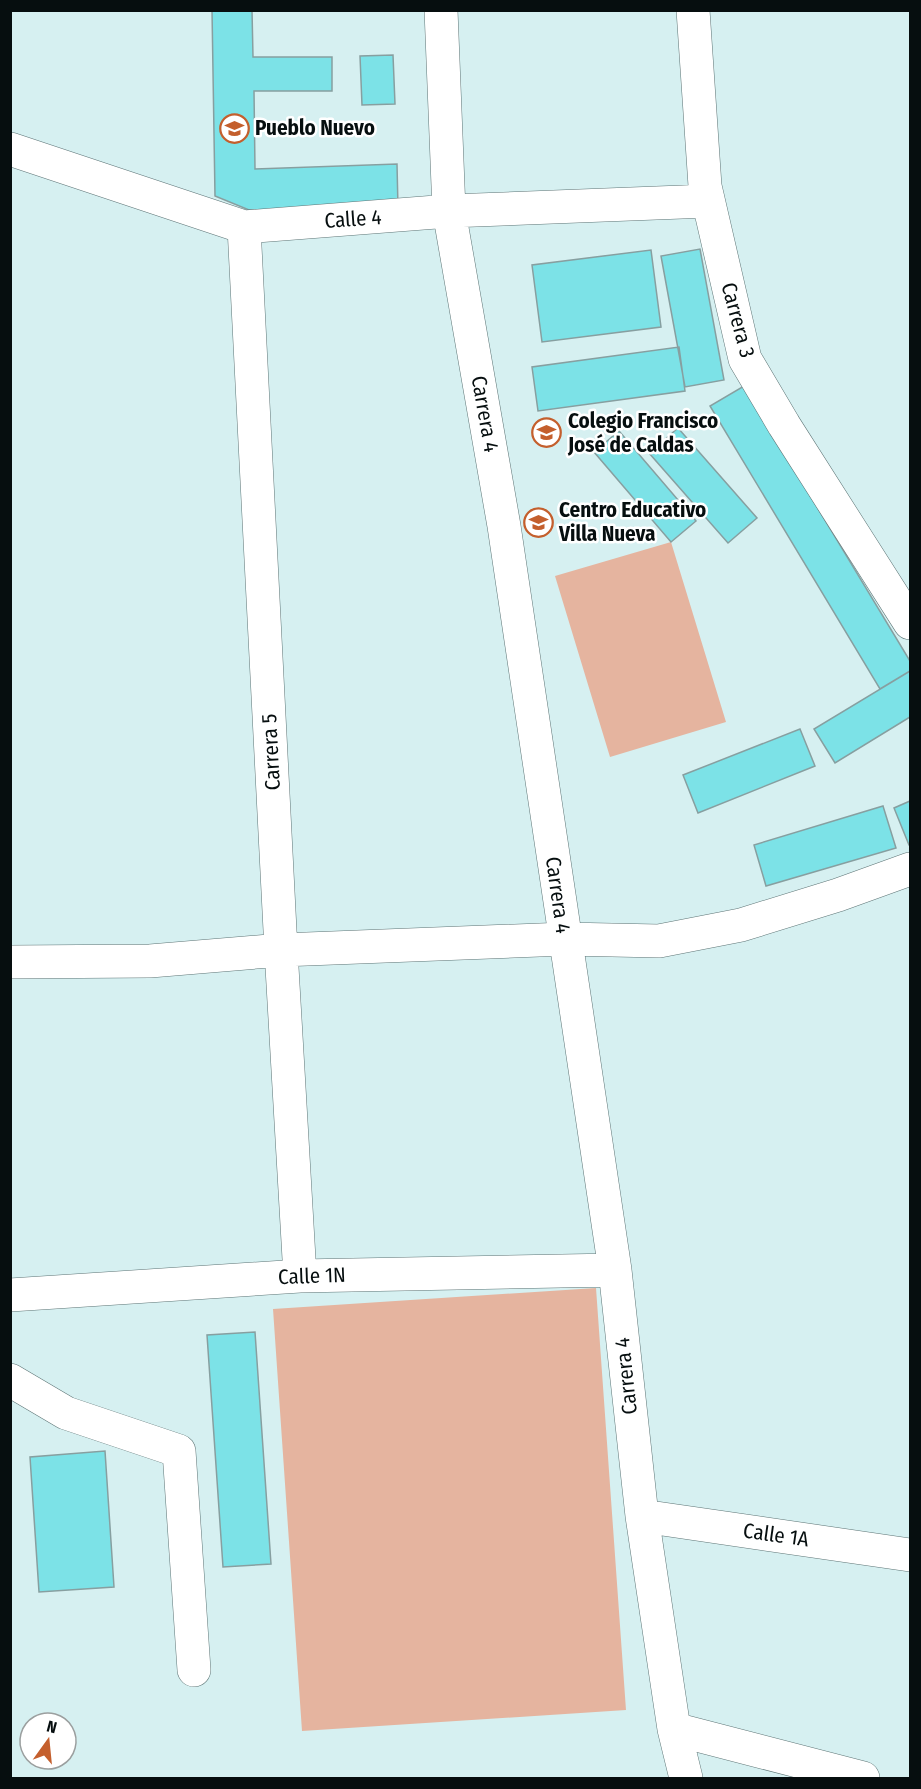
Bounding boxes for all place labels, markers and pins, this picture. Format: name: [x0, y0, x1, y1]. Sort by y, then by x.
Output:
school or university icon: Pueblo Nuevo: [218, 112, 250, 144]
place label: Pueblo Nuevo: [255, 115, 375, 141]
place label: Colegio Francisco José de Caldas: [567, 408, 718, 458]
school or university icon: Colegio Francisco José de Caldas: [531, 417, 563, 449]
place label: Centro Educativo Villa Nueva: [558, 497, 706, 547]
school or university icon: Centro Educativo Villa Nueva: [522, 506, 554, 538]

